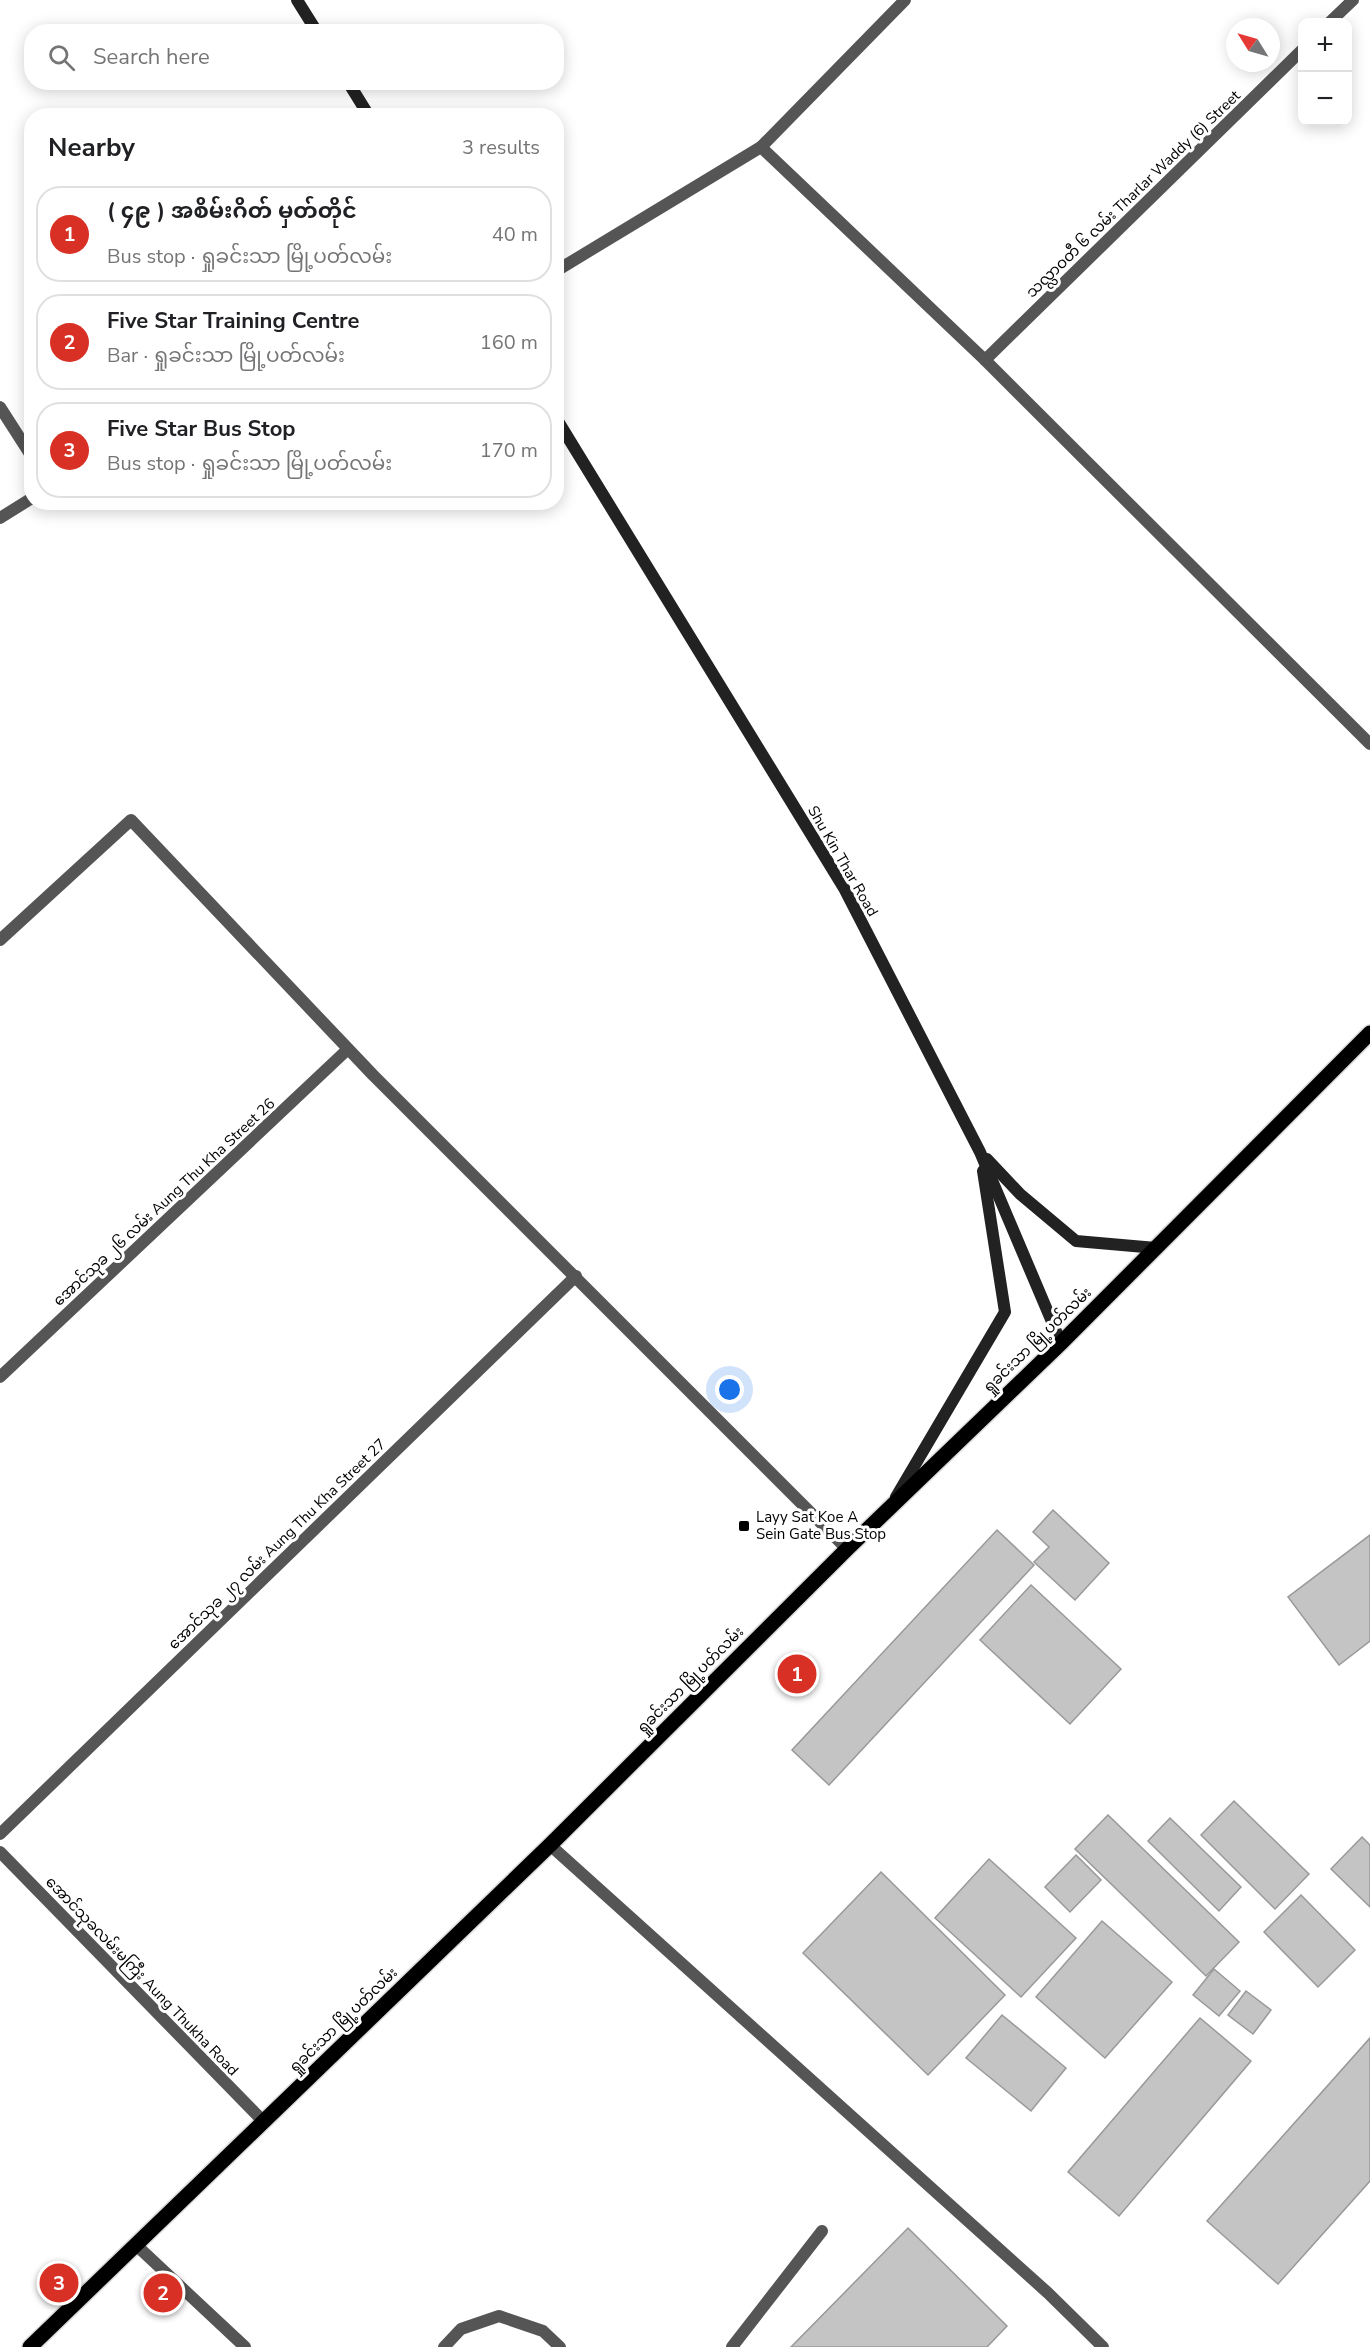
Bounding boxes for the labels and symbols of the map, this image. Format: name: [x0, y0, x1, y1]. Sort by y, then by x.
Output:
north arrow: [1226, 18, 1280, 72]
street label: သလ္လာဝတီ ၆ လမ်း Tharlar Waddy (6) Street: [1022, 85, 1246, 304]
street label: Shu Kin Thar Road: [803, 802, 883, 920]
street label: အောင်သုခ ၂၆ လမ်း Aung Thu Kha Street 26: [49, 1094, 281, 1312]
street label: ရှုခင်းသာ မြို့ပတ်လမ်း: [978, 1283, 1097, 1399]
your location: [715, 1375, 744, 1404]
street label: အောင်သုခ ၂၇ လမ်း Aung Thu Kha Street 27: [164, 1434, 392, 1655]
place label: Layy Sat Koe A Sein Gate Bus Stop: [756, 1507, 886, 1544]
marker: Layy Sat Koe A Sein Gate Bus Stop: [737, 1519, 751, 1533]
street label: ရှုခင်းသာ မြို့ပတ်လမ်း: [632, 1622, 749, 1739]
pin: 1: [778, 1652, 816, 1696]
street label: အောင်သုခလမ်းမကြီး Aung Thukha Road: [40, 1872, 243, 2081]
street label: ရှုခင်းသာ မြို့ပတ်လမ်း: [284, 1963, 403, 2079]
pin: 3: [40, 2260, 78, 2306]
pin: 2: [144, 2270, 182, 2316]

